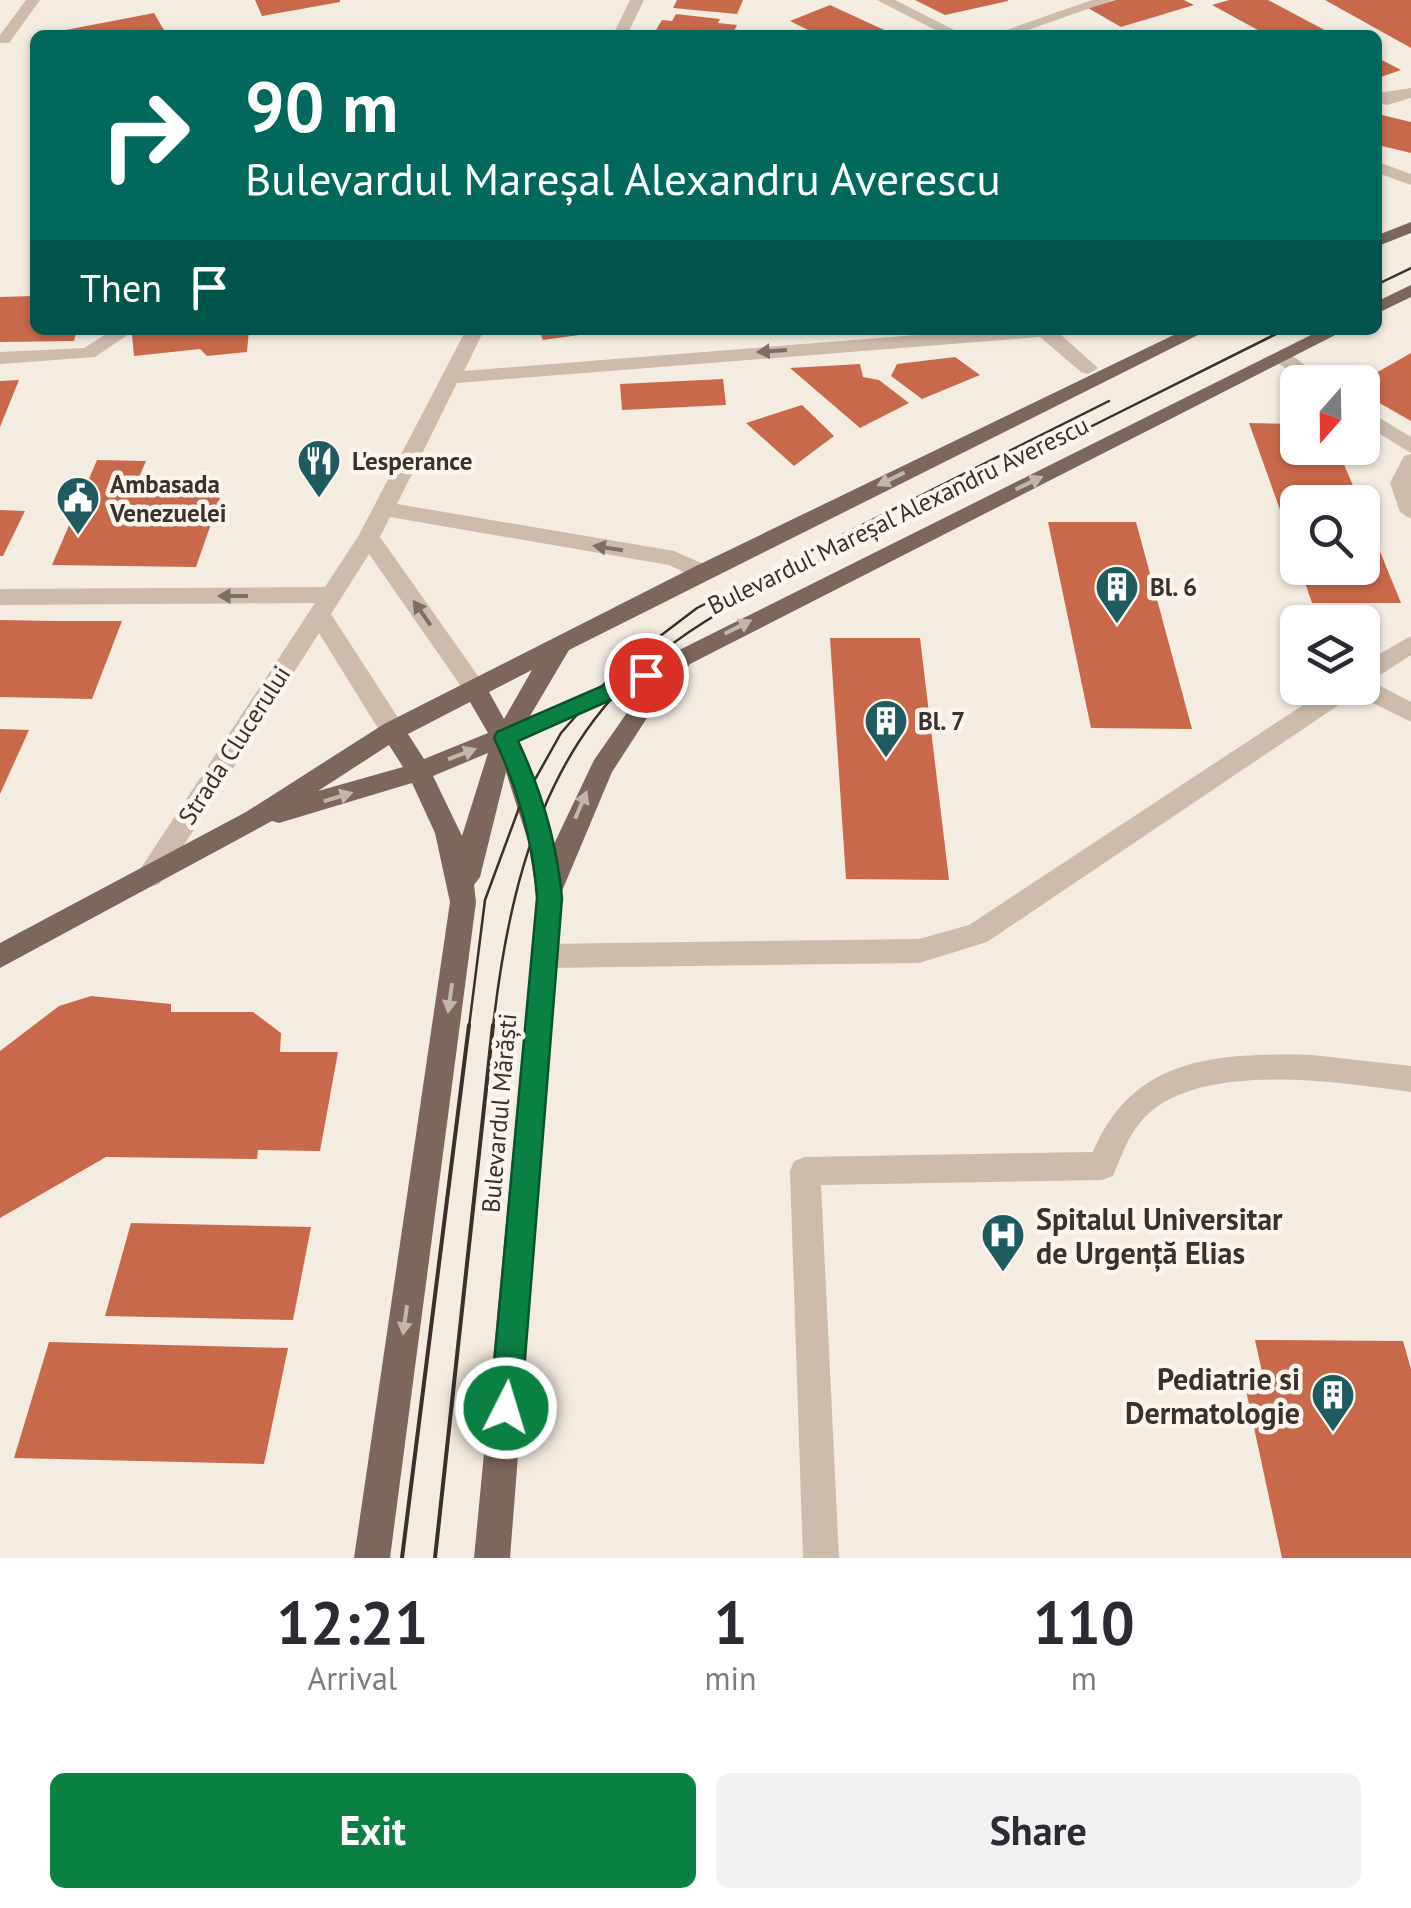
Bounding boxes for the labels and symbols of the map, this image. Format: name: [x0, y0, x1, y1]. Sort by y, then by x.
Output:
one-way arrow: [756, 343, 788, 359]
north arrow: [1280, 365, 1380, 465]
street label: Bulevardul Mareșal Alexandru Averescu: [702, 409, 1094, 621]
restaurant icon: L'esperance: [296, 438, 342, 499]
place label: L'esperance: [352, 445, 472, 477]
place label: Ambasada Venezuelei: [109, 468, 226, 529]
one-way arrow: [876, 471, 905, 488]
public building icon: Ambasada Venezuelei: [55, 475, 101, 536]
one-way arrow: [1015, 475, 1044, 492]
one-way arrow: [592, 539, 624, 555]
building icon: Bl. 6: [1094, 564, 1140, 625]
place label: Bl. 6: [1150, 571, 1197, 603]
one-way arrow: [217, 588, 249, 604]
one-way arrow: [413, 600, 432, 626]
one-way arrow: [724, 619, 753, 636]
pin: [604, 633, 689, 718]
street label: Strada Clucerului: [171, 660, 297, 830]
building icon: Bl. 7: [863, 698, 909, 759]
place label: Bl. 7: [918, 705, 965, 737]
one-way arrow: [447, 746, 477, 762]
one-way arrow: [323, 789, 353, 804]
one-way arrow: [573, 790, 589, 820]
one-way arrow: [441, 983, 457, 1015]
street label: Bulevardul Mărăști: [474, 1012, 524, 1214]
place label: Spitalul Universitar de Urgență Elias: [1036, 1199, 1283, 1273]
hospital icon: Spitalul Universitar de Urgență Elias: [980, 1212, 1026, 1273]
one-way arrow: [397, 1305, 413, 1337]
position arrow: [454, 1356, 558, 1460]
place label: Pediatrie si Dermatologie: [1125, 1359, 1300, 1432]
building icon: Pediatrie si Dermatologie: [1310, 1372, 1356, 1433]

